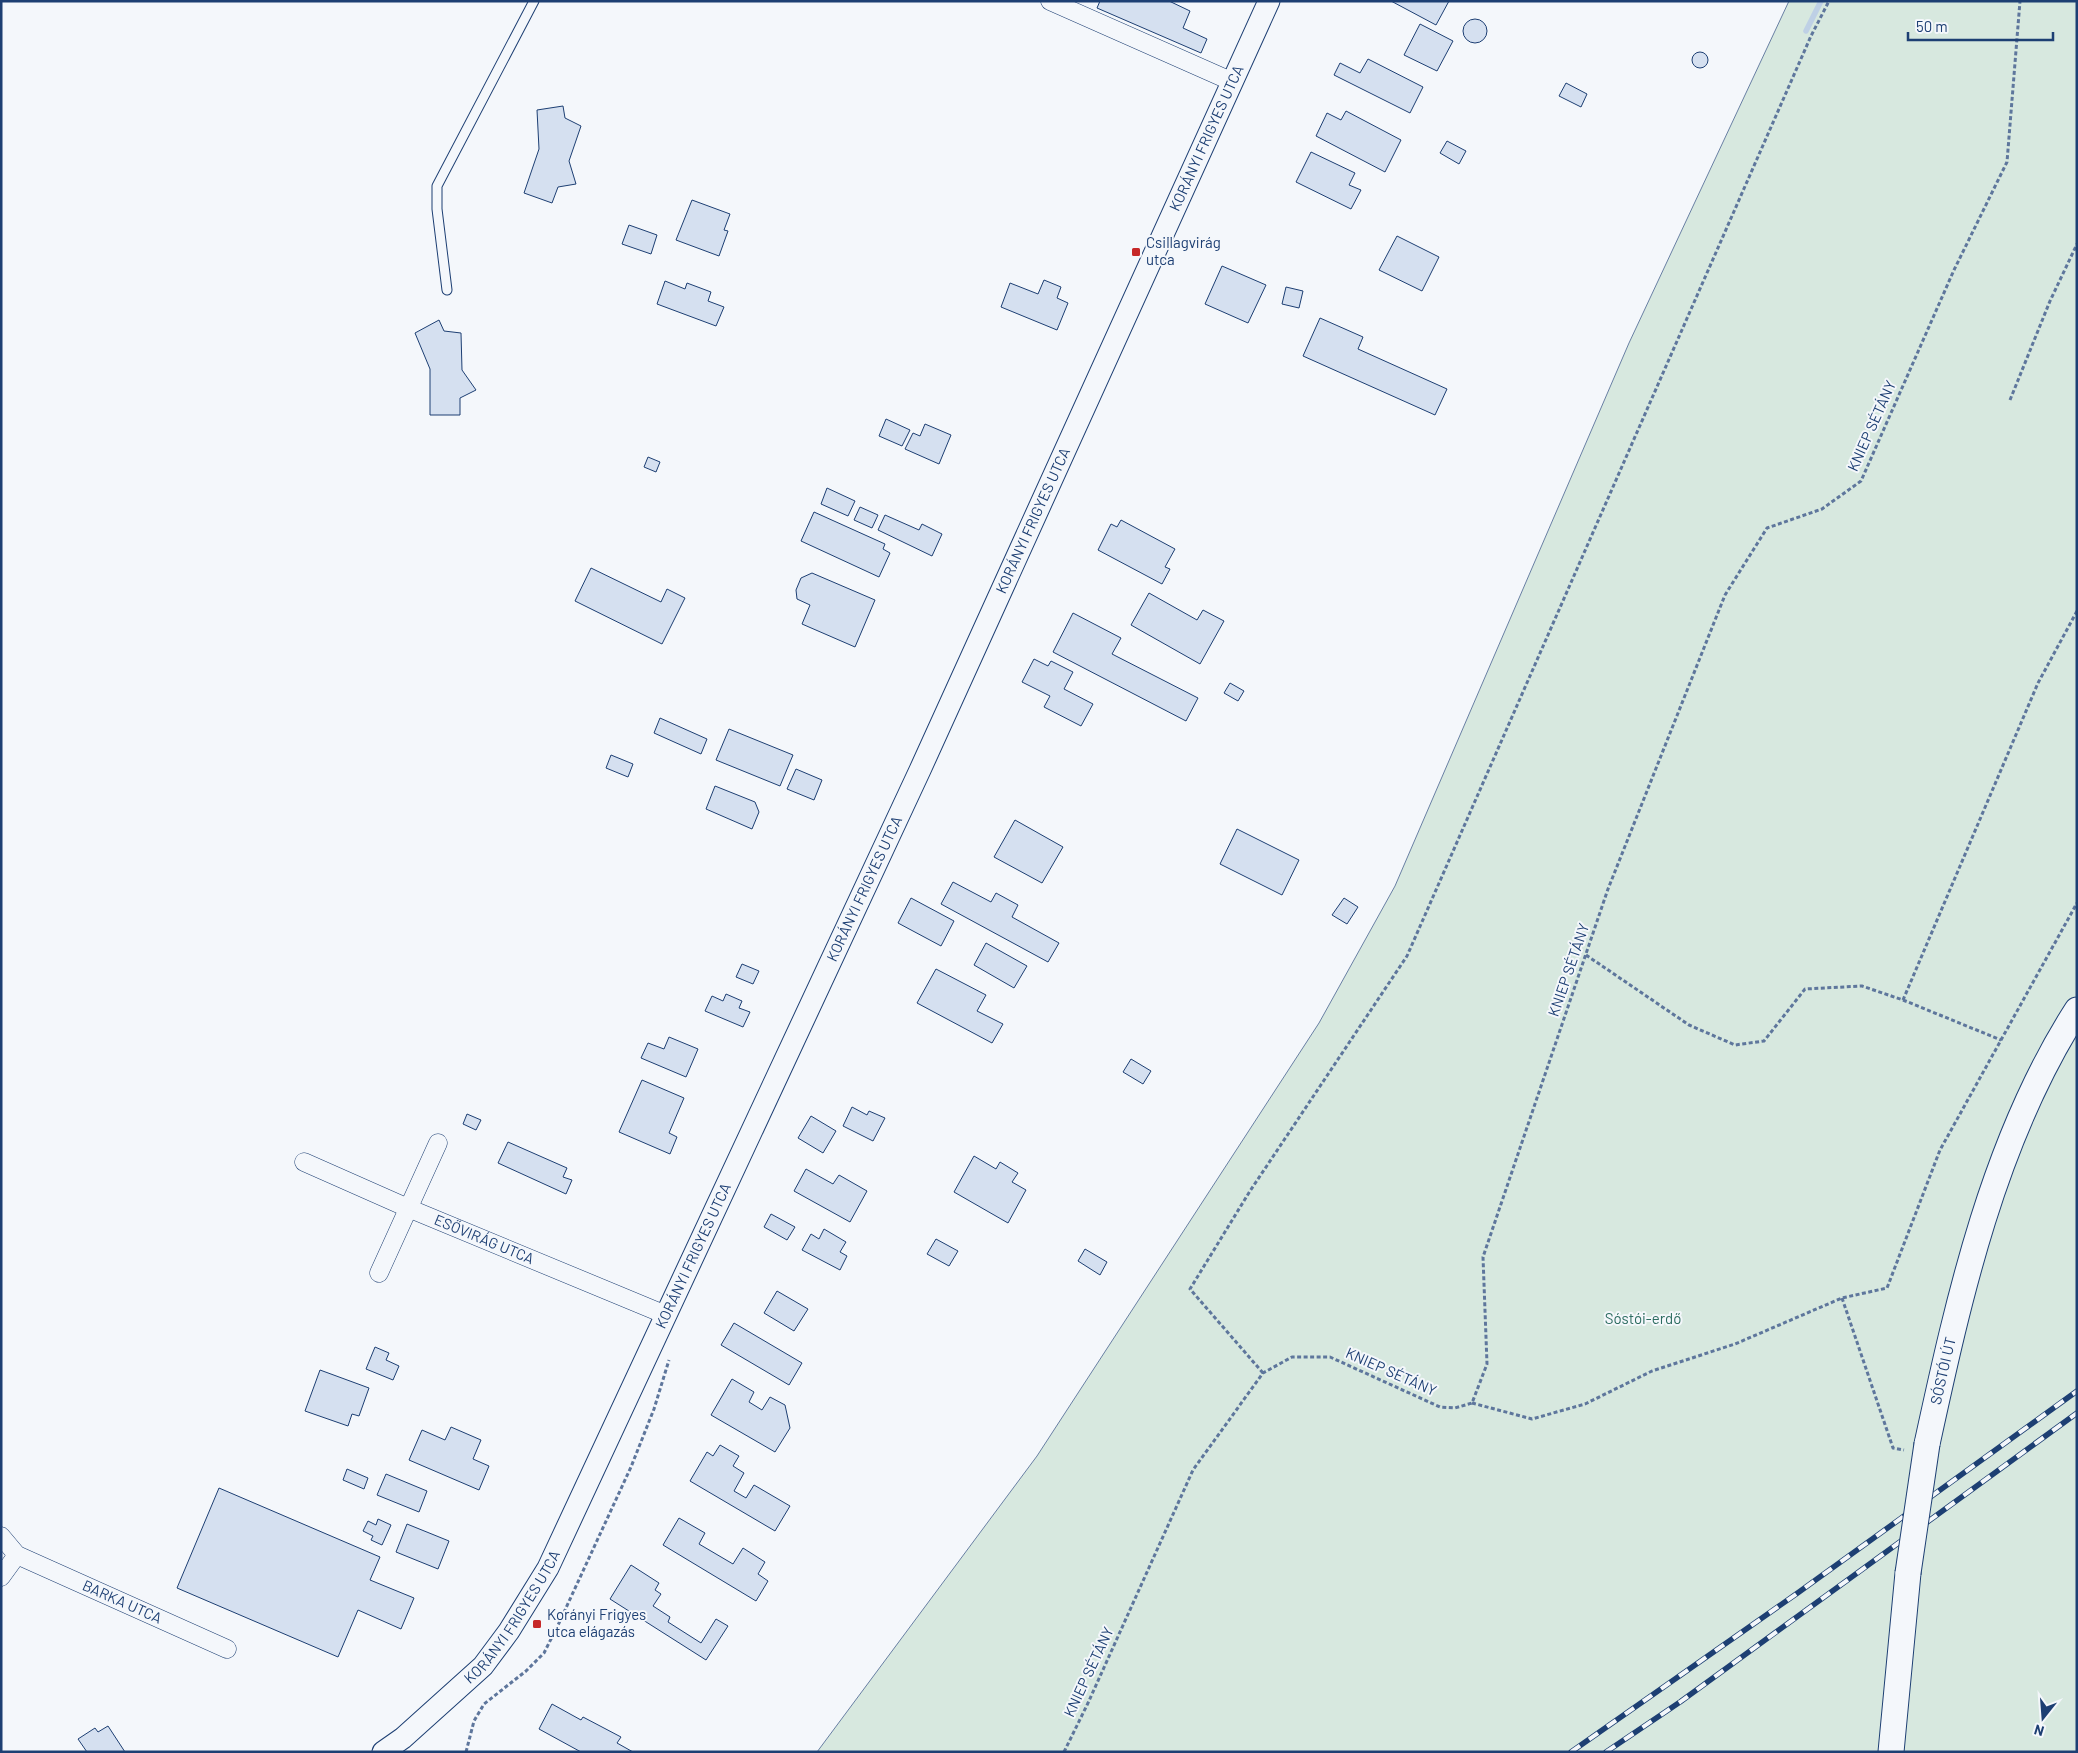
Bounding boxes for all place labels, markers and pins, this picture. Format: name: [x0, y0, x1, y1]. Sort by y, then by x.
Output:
place label: Csillagvirág utca: [1146, 233, 1221, 268]
marker: Csillagvirág utca: [1130, 246, 1142, 258]
place label: Korányi Frigyes utca elágazás: [547, 1605, 646, 1640]
marker: Korányi Frigyes utca elágazás: [531, 1618, 543, 1630]

